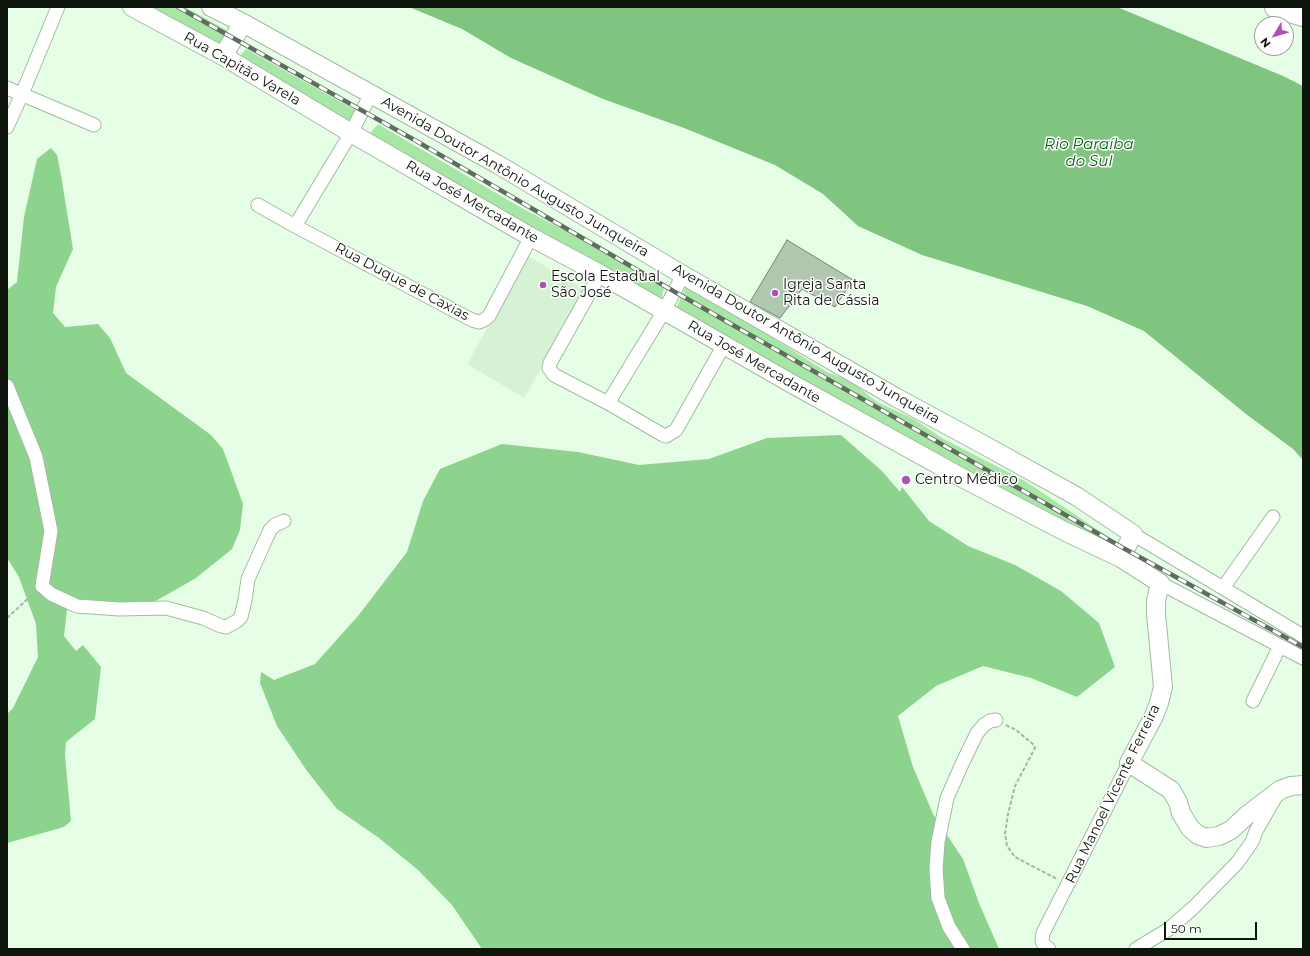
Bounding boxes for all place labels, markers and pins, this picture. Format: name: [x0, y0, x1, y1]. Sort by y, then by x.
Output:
place label: Escola Estadual São José: [551, 269, 660, 302]
place label: Igreja Santa Rita de Cássia: [783, 277, 879, 310]
marker: Escola Estadual São José: [538, 280, 548, 290]
marker: Igreja Santa Rita de Cássia: [770, 288, 780, 298]
place label: Centro Médico: [915, 472, 1018, 488]
marker: Centro Médico: [900, 474, 912, 486]

